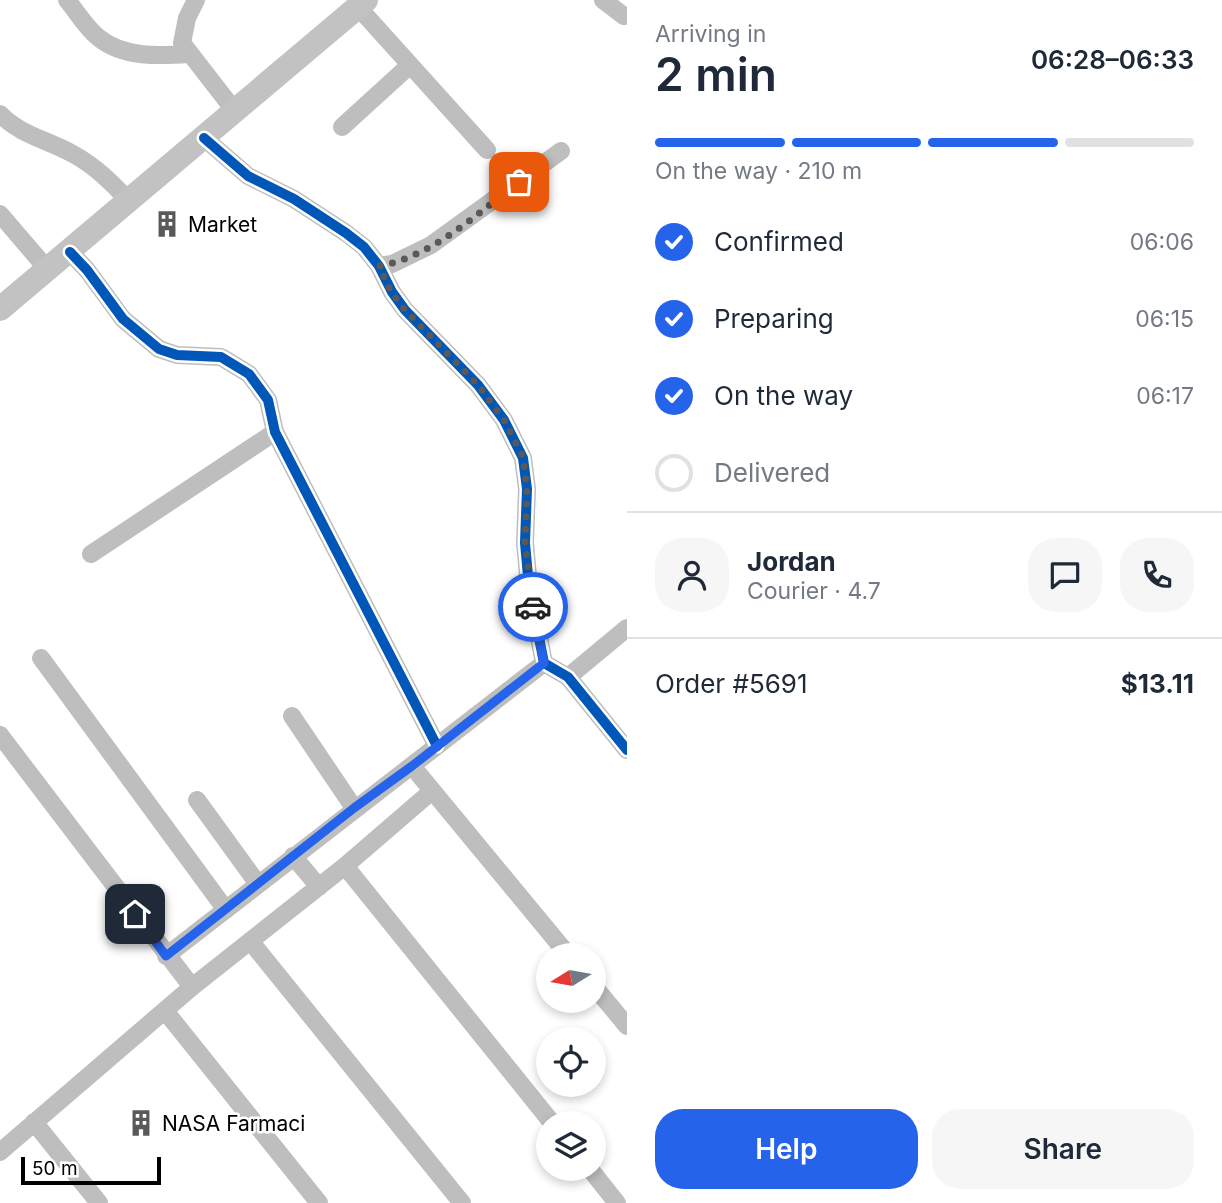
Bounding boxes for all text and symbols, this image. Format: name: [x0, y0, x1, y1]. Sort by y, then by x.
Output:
text: Arriving in: [655, 20, 766, 48]
text: 06:28–06:33: [1031, 44, 1194, 75]
text: 2 min: [655, 46, 777, 102]
pin: [489, 152, 549, 212]
text: On the way · 210 m: [655, 157, 862, 185]
icon: bag: [500, 163, 538, 201]
building icon: Market: [152, 209, 182, 239]
place label: Market: [188, 212, 257, 237]
icon: check: [655, 223, 693, 261]
text: Confirmed: [714, 226, 844, 257]
text: 06:06: [1130, 228, 1194, 256]
icon: check: [655, 300, 693, 338]
text: Preparing: [714, 303, 834, 334]
text: 06:15: [1135, 305, 1194, 333]
icon: check: [655, 377, 693, 415]
text: On the way: [714, 380, 853, 411]
text: 06:17: [1136, 382, 1194, 410]
text: Delivered: [714, 457, 830, 488]
button: person: [655, 538, 729, 612]
button: chat: [1028, 538, 1102, 612]
button: phone: [1120, 538, 1194, 612]
text: Jordan: [747, 546, 836, 577]
courier: [498, 572, 568, 642]
text: Courier · 4.7: [747, 577, 881, 605]
icon: car: [514, 588, 552, 626]
text: Order #5691: [655, 668, 808, 699]
text: $13.11: [1121, 668, 1194, 699]
pin: [105, 884, 165, 944]
icon: home: [116, 895, 154, 933]
north arrow: [536, 943, 606, 1013]
map controls: [536, 943, 606, 1181]
button: locate: [536, 1027, 606, 1097]
building icon: NASA Farmaci: [126, 1108, 156, 1138]
button: Help: [655, 1109, 918, 1189]
button: Share: [932, 1109, 1194, 1189]
place label: NASA Farmaci: [162, 1111, 305, 1136]
button: layers: [536, 1111, 606, 1181]
scale bar: [21, 1154, 161, 1186]
text: 50 m: [32, 1157, 78, 1180]

